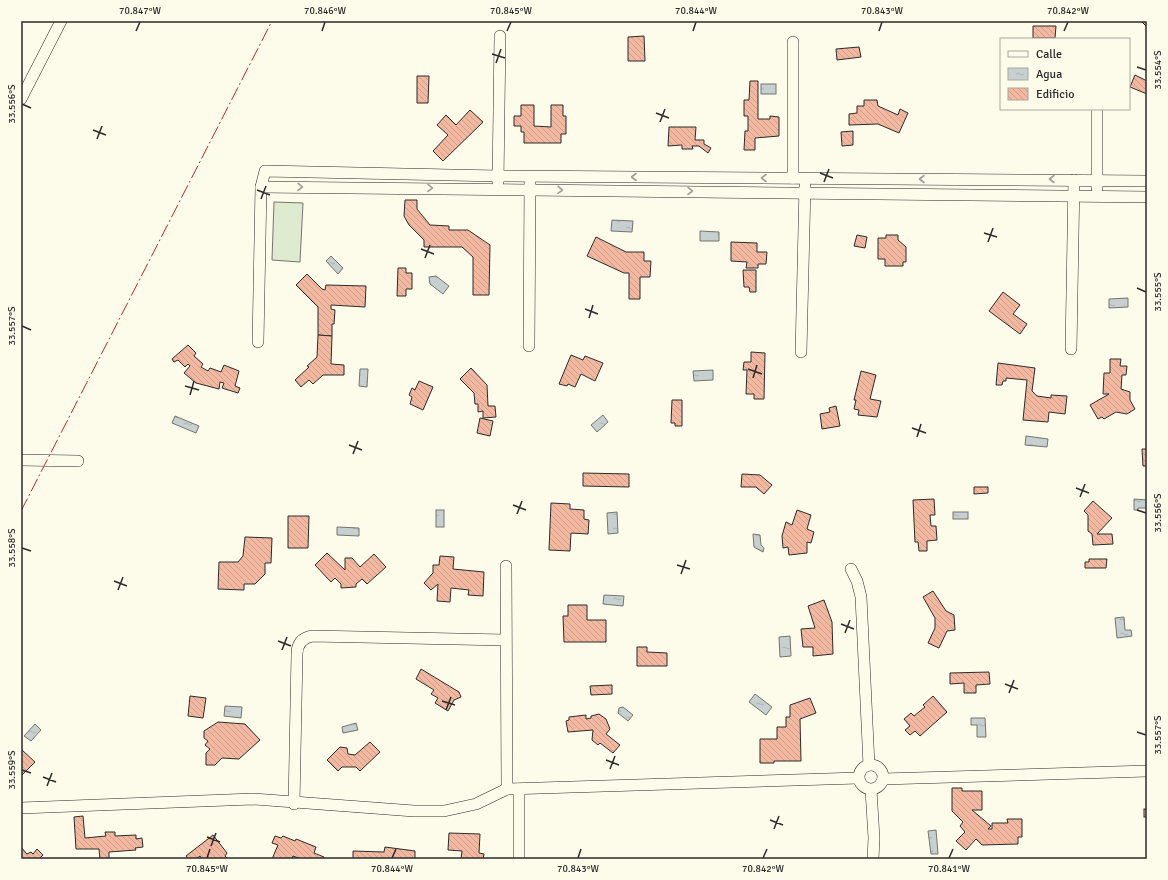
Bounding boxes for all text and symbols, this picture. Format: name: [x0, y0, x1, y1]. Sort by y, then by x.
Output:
text: 70.847°W: [119, 5, 161, 17]
text: 70.846°W: [304, 5, 346, 17]
text: 70.845°W: [490, 5, 532, 17]
text: 70.844°W: [675, 5, 717, 17]
text: 70.843°W: [861, 5, 903, 17]
text: 70.842°W: [1047, 5, 1089, 17]
legend: [1000, 38, 1130, 110]
text: Calle: [1036, 47, 1062, 62]
text: 33.554°S: [1152, 50, 1164, 89]
text: Agua: [1036, 67, 1062, 82]
text: 33.556°S: [6, 84, 18, 123]
text: Edificio: [1036, 87, 1074, 102]
one-way arrow: [631, 173, 637, 181]
one-way arrow: [761, 174, 767, 182]
one-way arrow: [919, 175, 925, 183]
one-way arrow: [1049, 175, 1055, 184]
one-way arrow: [297, 183, 303, 191]
one-way arrow: [427, 184, 433, 192]
one-way arrow: [557, 185, 563, 194]
one-way arrow: [687, 187, 693, 195]
text: 33.555°S: [1152, 272, 1164, 311]
text: 33.557°S: [6, 306, 18, 345]
text: 33.556°S: [1152, 493, 1164, 532]
text: 33.558°S: [6, 528, 18, 567]
text: 33.557°S: [1152, 715, 1164, 754]
text: 33.559°S: [6, 750, 18, 789]
text: 70.845°W: [186, 863, 228, 875]
text: 70.844°W: [371, 863, 413, 875]
text: 70.843°W: [557, 863, 599, 875]
text: 70.842°W: [742, 863, 784, 875]
text: 70.841°W: [928, 863, 970, 875]

